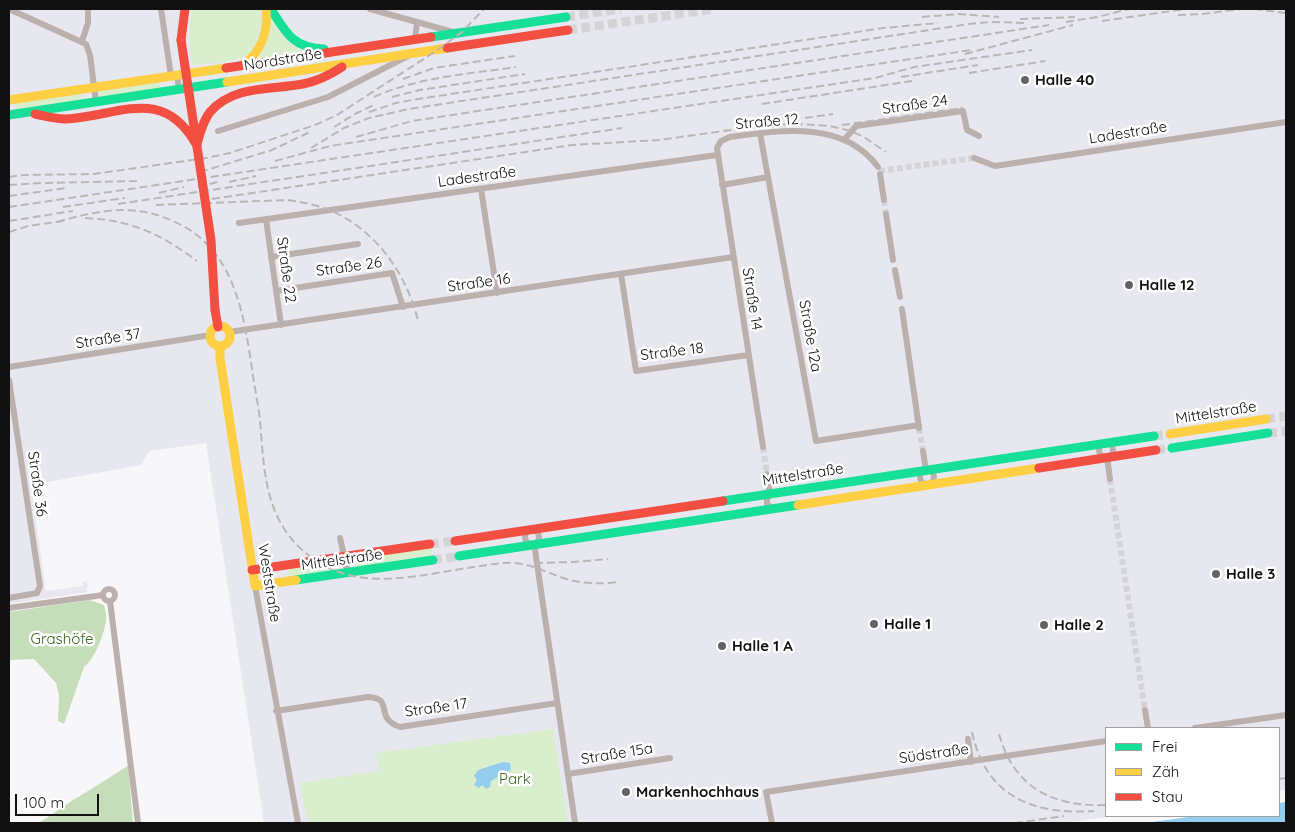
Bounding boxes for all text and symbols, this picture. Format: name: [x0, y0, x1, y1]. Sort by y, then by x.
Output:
street label: Nordstraße: [243, 45, 323, 75]
place label: Halle 40: [1035, 71, 1094, 89]
marker: Halle 40: [1019, 74, 1031, 86]
street label: Straße 24: [881, 92, 949, 118]
street label: Straße 12: [734, 110, 800, 134]
street label: Ladestraße: [1088, 118, 1168, 148]
street label: Ladestraße: [437, 163, 517, 191]
street label: Straße 22: [272, 236, 300, 304]
street label: Straße 26: [315, 253, 383, 281]
street label: Straße 14: [738, 266, 766, 332]
street label: Straße 16: [446, 270, 512, 296]
place label: Halle 12: [1139, 276, 1195, 294]
marker: Halle 12: [1123, 279, 1135, 291]
street label: Straße 12a: [795, 299, 825, 373]
street label: Straße 37: [74, 325, 142, 353]
street label: Straße 18: [639, 339, 705, 365]
street label: Mittelstraße: [1174, 398, 1258, 428]
street label: Straße 36: [24, 450, 50, 518]
street label: Mittelstraße: [761, 460, 845, 490]
street label: Weststraße: [254, 542, 284, 624]
street label: Mittelstraße: [300, 545, 384, 575]
place label: Halle 3: [1226, 565, 1275, 583]
marker: Halle 3: [1210, 568, 1222, 580]
place label: Halle 1: [884, 615, 931, 633]
place label: Halle 2: [1054, 616, 1104, 634]
marker: Halle 1: [868, 618, 880, 630]
marker: Halle 2: [1038, 619, 1050, 631]
park label: Grashöfe: [30, 630, 94, 648]
place label: Halle 1 A: [732, 637, 793, 655]
marker: Halle 1 A: [716, 640, 728, 652]
street label: Straße 17: [404, 695, 468, 721]
legend: [1105, 727, 1280, 817]
text: Frei: [1152, 737, 1178, 756]
street label: Straße 15a: [580, 739, 654, 769]
street label: Südstraße: [898, 740, 970, 768]
text: Zäh: [1152, 762, 1179, 781]
park label: Park: [499, 770, 531, 788]
place label: Markenhochhaus: [636, 783, 759, 801]
scale bar: [18, 784, 101, 816]
marker: Markenhochhaus: [620, 786, 632, 798]
text: Stau: [1152, 787, 1183, 806]
text: 100 m: [23, 793, 64, 812]

